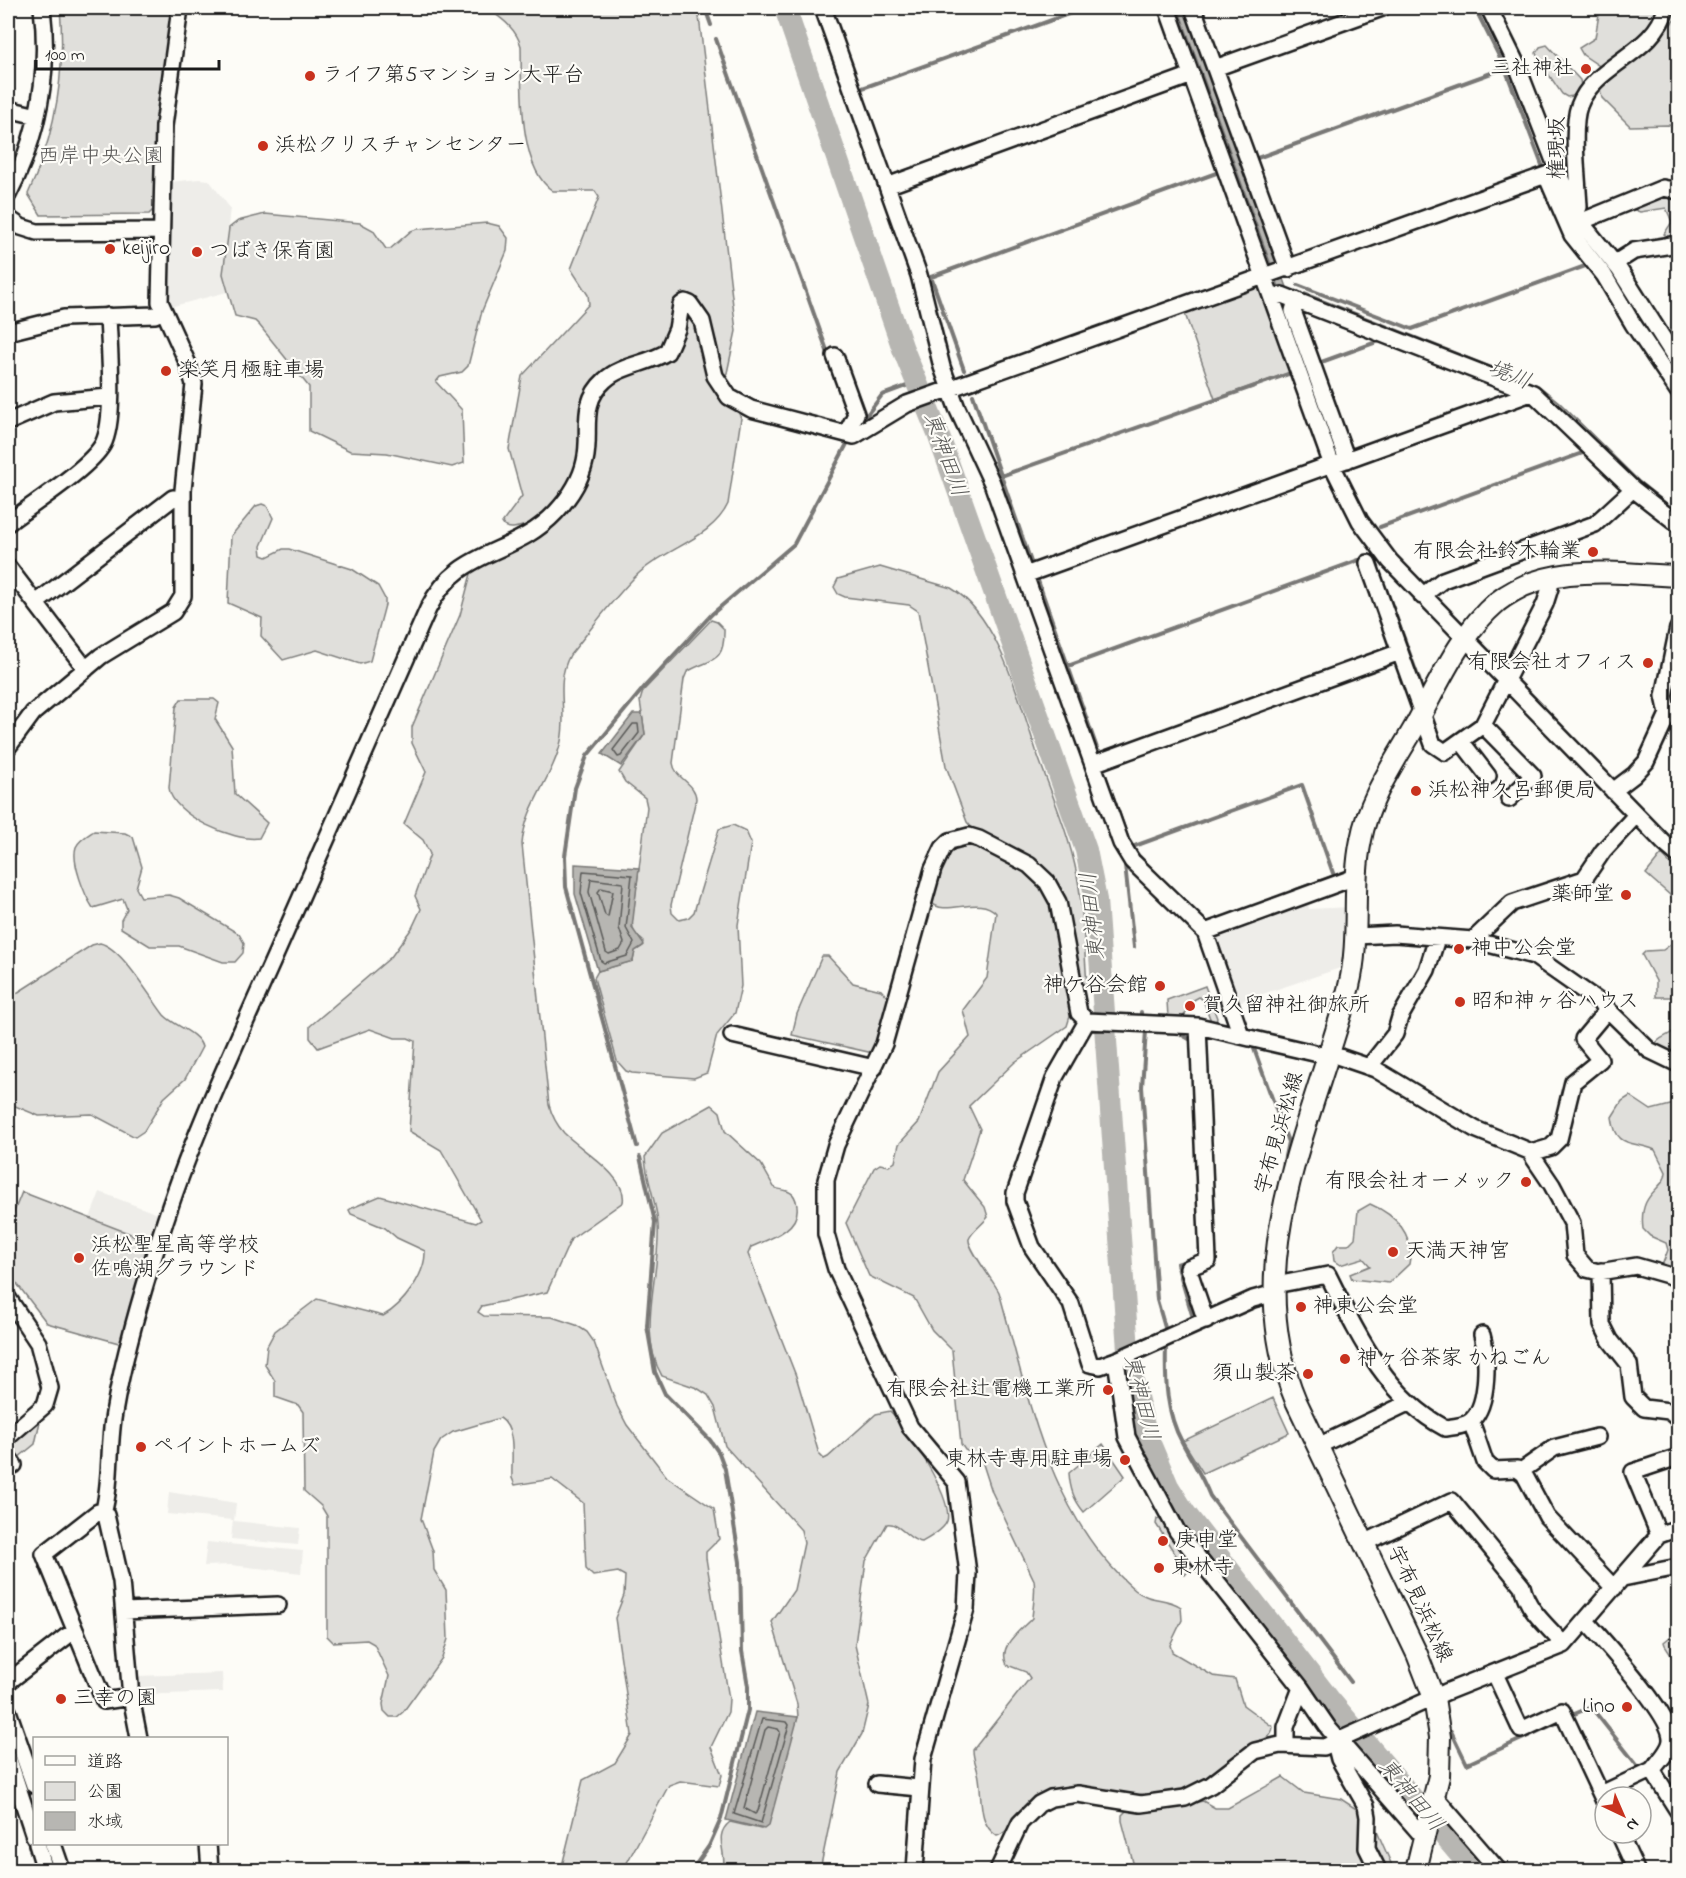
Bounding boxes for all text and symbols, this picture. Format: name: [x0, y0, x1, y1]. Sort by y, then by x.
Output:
scale bar: [36, 33, 219, 71]
text: 100 m: [45, 43, 85, 69]
place label: 三社神社: [1490, 54, 1574, 84]
place label: ライフ第5マンション大平台: [322, 61, 584, 91]
marker: 三社神社: [1579, 62, 1593, 76]
marker: ライフ第5マンション大平台: [303, 69, 317, 83]
street label: 権現坂: [1543, 117, 1573, 180]
place label: 浜松クリスチャンセンター: [275, 131, 527, 161]
marker: 浜松クリスチャンセンター: [256, 139, 270, 153]
park label: 西岸中央公園: [38, 142, 164, 172]
place label: keijiro: [122, 234, 170, 264]
place label: つばき保育園: [209, 237, 335, 267]
marker: keijiro: [103, 242, 117, 256]
marker: つばき保育園: [190, 245, 204, 259]
water label: 境川: [1483, 353, 1535, 399]
place label: 楽笑月極駐車場: [178, 356, 325, 386]
marker: 楽笑月極駐車場: [159, 364, 173, 378]
water label: 東神田川: [914, 408, 974, 502]
place label: 有限会社鈴木輪業: [1413, 537, 1581, 567]
marker: 有限会社鈴木輪業: [1586, 545, 1600, 559]
place label: 有限会社オフィス: [1468, 648, 1636, 678]
marker: 有限会社オフィス: [1641, 656, 1655, 670]
place label: 浜松神久呂郵便局: [1428, 776, 1596, 806]
marker: 浜松神久呂郵便局: [1409, 784, 1423, 798]
water label: 東神田川: [1073, 871, 1115, 961]
place label: 薬師堂: [1551, 880, 1614, 910]
marker: 薬師堂: [1619, 888, 1633, 902]
place label: 神中公会堂: [1471, 934, 1576, 964]
marker: 神中公会堂: [1452, 942, 1466, 956]
place label: 神ケ谷会館: [1043, 971, 1148, 1001]
marker: 神ケ谷会館: [1153, 979, 1167, 993]
place label: 昭和神ヶ谷ハウス: [1472, 987, 1639, 1017]
place label: 賀久留神社御旅所: [1202, 991, 1370, 1021]
marker: 昭和神ヶ谷ハウス: [1453, 995, 1467, 1009]
marker: 賀久留神社御旅所: [1183, 999, 1197, 1013]
street label: 宇布見浜松線: [1248, 1068, 1312, 1198]
place label: 有限会社オーメック: [1325, 1167, 1514, 1197]
marker: 有限会社オーメック: [1519, 1175, 1533, 1189]
place label: 浜松聖星高等学校 佐鳴湖グラウンド: [91, 1231, 259, 1285]
place label: 天満天神宮: [1405, 1237, 1510, 1267]
marker: 天満天神宮: [1386, 1245, 1400, 1259]
marker: 浜松聖星高等学校 佐鳴湖グラウンド: [72, 1251, 86, 1265]
place label: 神東公会堂: [1313, 1292, 1418, 1322]
marker: 神東公会堂: [1294, 1300, 1308, 1314]
place label: 神ヶ谷茶家 かねごん: [1357, 1344, 1551, 1374]
water label: 東神田川: [1114, 1351, 1166, 1445]
marker: 神ヶ谷茶家 かねごん: [1338, 1352, 1352, 1366]
place label: 須山製茶: [1212, 1359, 1296, 1389]
marker: 須山製茶: [1301, 1367, 1315, 1381]
place label: 有限会社辻電機工業所: [886, 1375, 1096, 1405]
marker: 有限会社辻電機工業所: [1101, 1383, 1115, 1397]
place label: ペイントホームズ: [153, 1432, 320, 1462]
marker: ペイントホームズ: [134, 1440, 148, 1454]
place label: 東林寺専用駐車場: [945, 1445, 1113, 1475]
marker: 東林寺専用駐車場: [1118, 1453, 1132, 1467]
place label: 庚申堂: [1175, 1526, 1238, 1556]
marker: 庚申堂: [1156, 1534, 1170, 1548]
street label: 宇布見浜松線: [1379, 1541, 1459, 1667]
place label: 東林寺: [1171, 1553, 1234, 1583]
marker: 東林寺: [1152, 1561, 1166, 1575]
place label: 三幸の園: [73, 1684, 157, 1714]
marker: 三幸の園: [54, 1692, 68, 1706]
place label: Lino: [1582, 1692, 1615, 1722]
marker: Lino: [1620, 1700, 1634, 1714]
legend: [33, 1737, 228, 1845]
text: 道路: [87, 1750, 123, 1776]
water label: 東神田川: [1369, 1752, 1451, 1840]
text: 公園: [87, 1780, 123, 1806]
north arrow: [1593, 1785, 1653, 1845]
text: 水域: [87, 1810, 123, 1836]
text: N: [1620, 1812, 1644, 1837]

